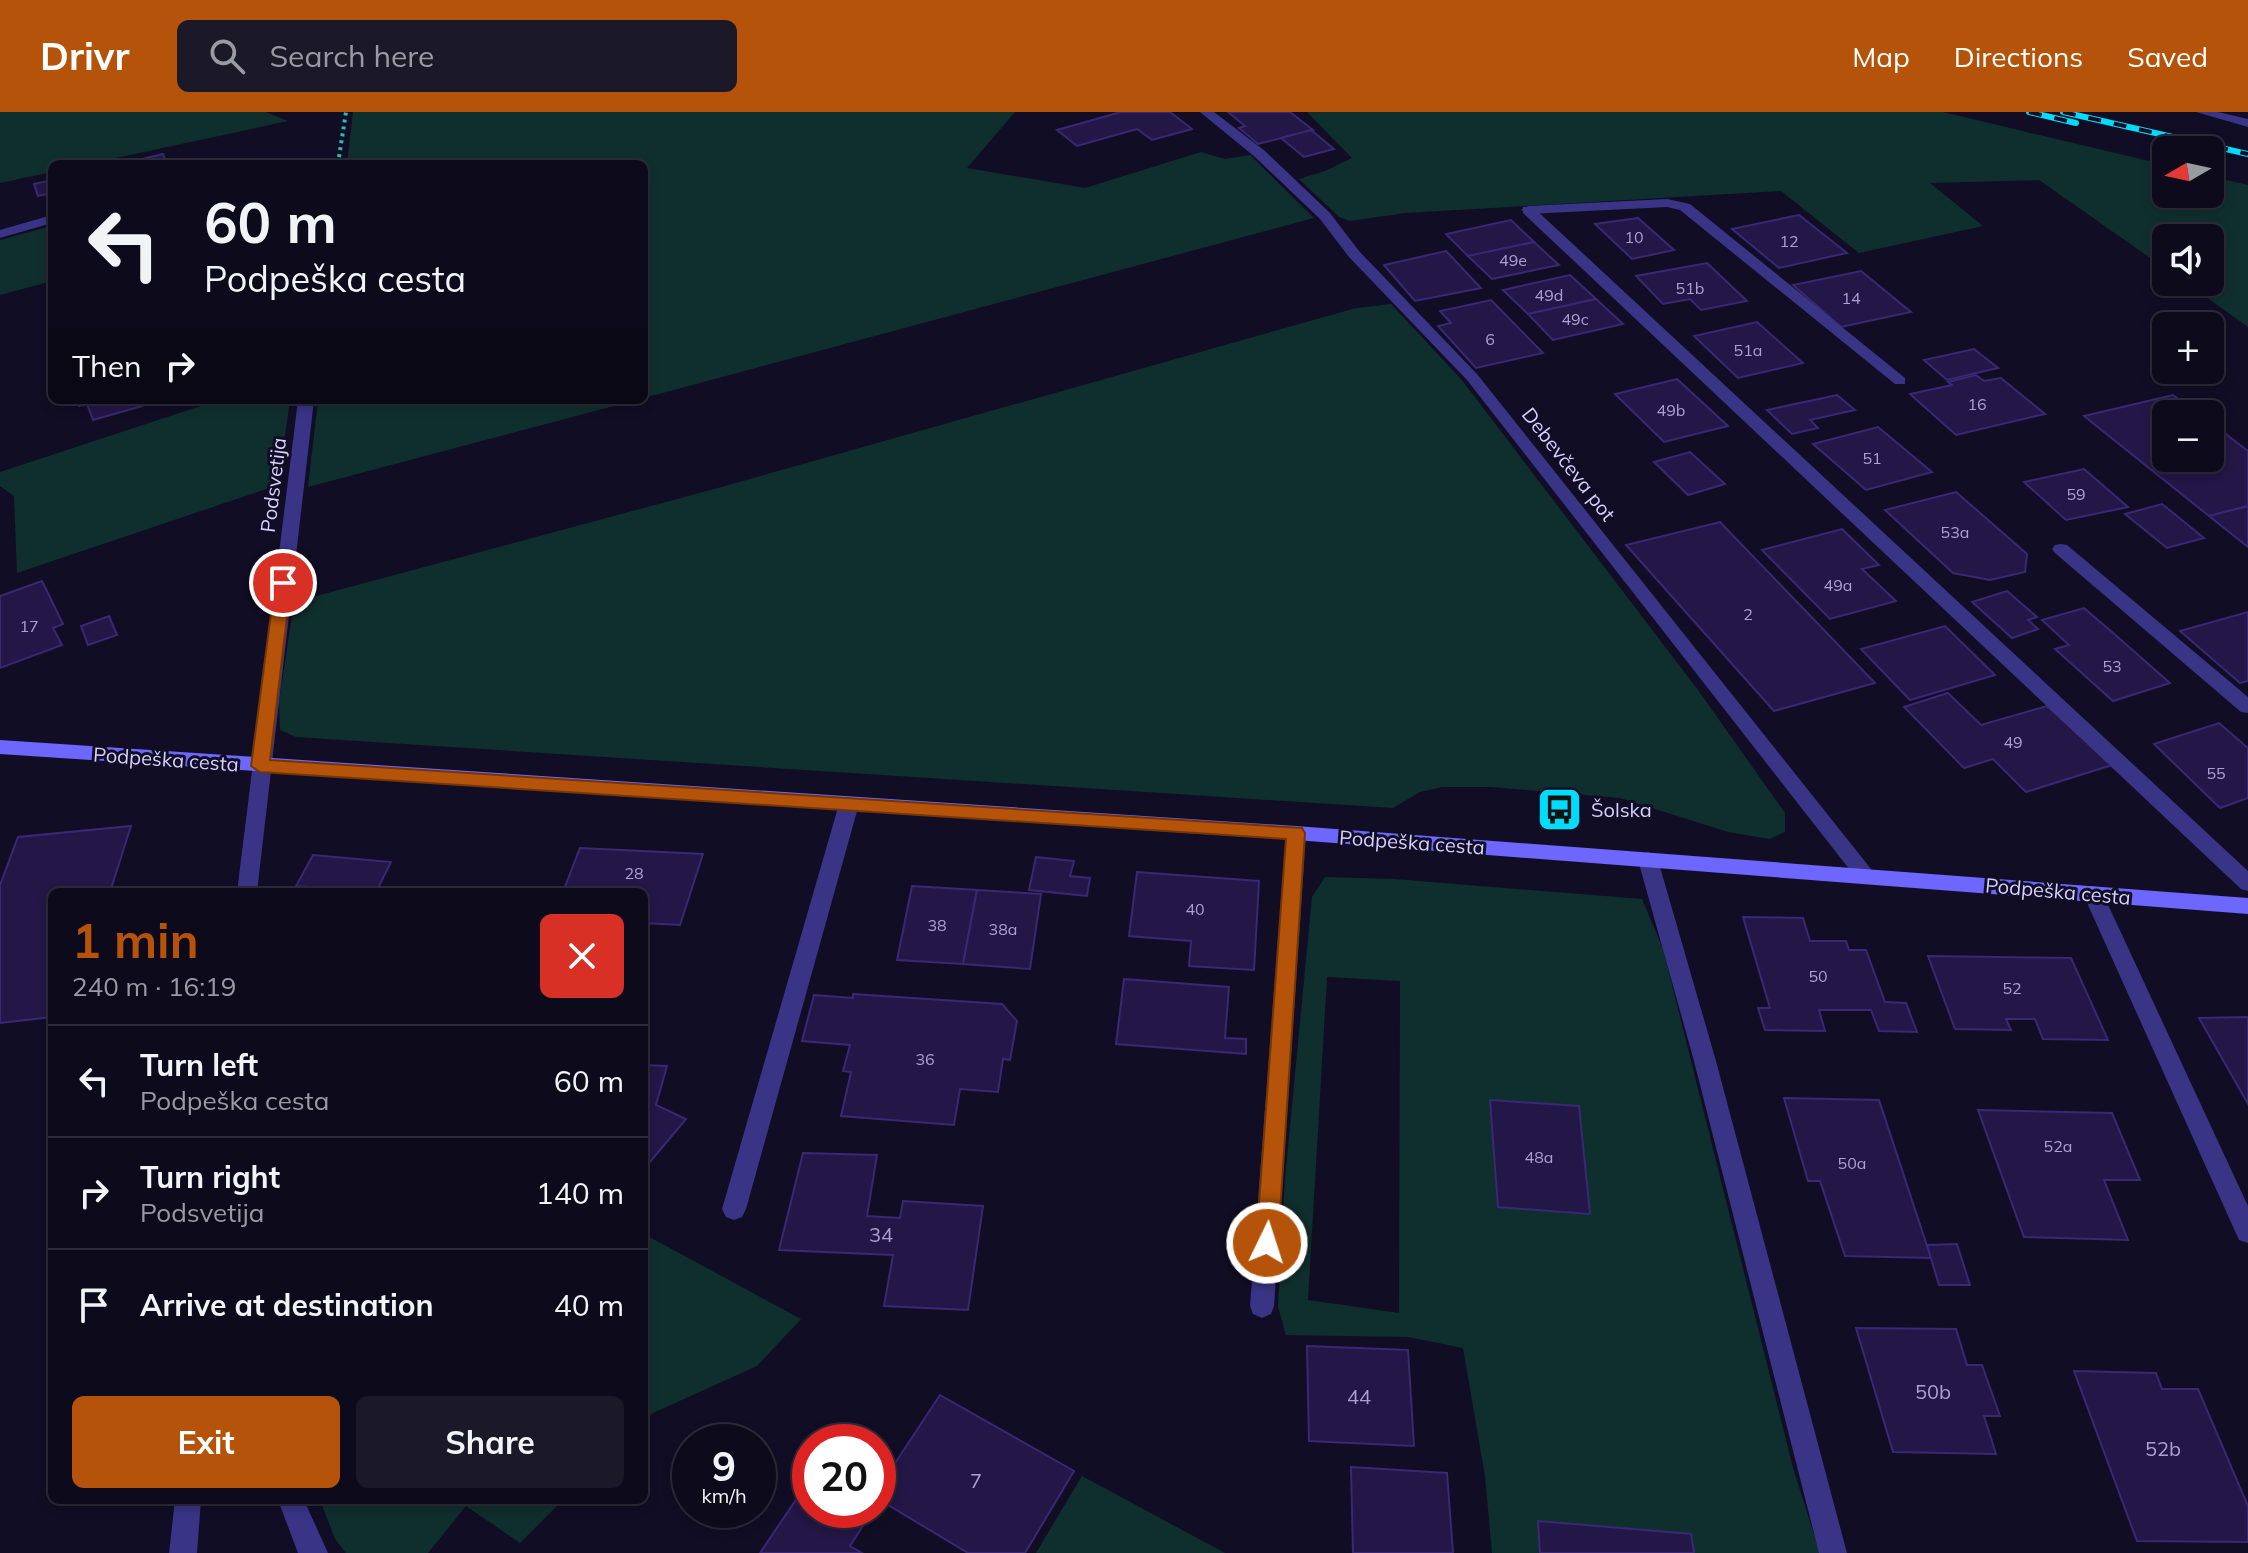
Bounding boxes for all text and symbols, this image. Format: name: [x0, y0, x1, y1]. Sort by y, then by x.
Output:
search box: [177, 20, 737, 92]
text: Drivr: [40, 32, 129, 80]
icon: search: [205, 34, 249, 78]
text: Search here: [269, 37, 434, 75]
text: Map: [1852, 39, 1910, 74]
text: Directions: [1954, 39, 2083, 74]
text: Saved: [2127, 39, 2208, 74]
north arrow: [2152, 136, 2224, 208]
map controls: [2152, 136, 2224, 472]
text: 60 m: [204, 187, 337, 257]
icon: left: [72, 192, 176, 296]
button: sound: [2152, 224, 2224, 296]
house number: 10: [1624, 227, 1644, 247]
house number: 12: [1779, 231, 1799, 251]
house number: 49e: [1499, 250, 1527, 270]
text: Podpeška cesta: [204, 256, 466, 301]
house number: 51b: [1676, 278, 1704, 298]
house number: 49d: [1535, 285, 1563, 305]
house number: 14: [1841, 288, 1861, 308]
house number: 49c: [1561, 309, 1589, 329]
button: +: [2152, 312, 2224, 384]
house number: 6: [1485, 329, 1495, 349]
house number: 51a: [1734, 340, 1762, 360]
icon: right: [158, 344, 202, 388]
text: Then: [72, 347, 142, 385]
house number: 16: [1967, 394, 1987, 414]
house number: 49b: [1657, 400, 1685, 420]
button: −: [2152, 400, 2224, 472]
street label: Debevčeva pot: [1517, 402, 1621, 526]
street label: Podsvetija: [255, 436, 291, 534]
house number: 51: [1862, 448, 1882, 468]
house number: 59: [2066, 484, 2086, 504]
house number: 53a: [1941, 522, 1969, 542]
pin: [249, 549, 317, 617]
icon: arrive: [261, 561, 305, 605]
house number: 49a: [1824, 575, 1852, 595]
house number: 2: [1743, 604, 1753, 624]
house number: 17: [19, 616, 39, 636]
house number: 53: [2102, 656, 2122, 676]
house number: 49: [2003, 732, 2023, 752]
street label: Podpeška cesta: [92, 741, 240, 777]
house number: 55: [2206, 763, 2226, 783]
bus stop icon: Šolska: [1536, 785, 1584, 833]
place label: Šolska: [1591, 797, 1652, 822]
street label: Podpeška cesta: [1338, 824, 1486, 860]
house number: 28: [624, 863, 644, 883]
street label: Podpeška cesta: [1984, 872, 2132, 910]
house number: 40: [1185, 899, 1205, 919]
text: 1 min: [72, 910, 199, 970]
button: close: [540, 914, 624, 998]
house number: 38: [927, 915, 947, 935]
house number: 38a: [989, 919, 1017, 939]
house number: 50: [1808, 966, 1828, 986]
text: 240 m · 16:19: [72, 970, 236, 1003]
house number: 52: [2002, 978, 2022, 998]
text: Turn left: [140, 1046, 258, 1084]
house number: 36: [915, 1049, 935, 1069]
icon: left: [72, 1059, 116, 1103]
text: 60 m: [554, 1062, 624, 1100]
text: Podpeška cesta: [140, 1084, 329, 1117]
house number: 52a: [2044, 1136, 2072, 1156]
house number: 48a: [1525, 1147, 1553, 1167]
house number: 50a: [1838, 1153, 1866, 1173]
text: Turn right: [140, 1158, 280, 1196]
icon: right: [72, 1171, 116, 1215]
text: 140 m: [536, 1174, 624, 1212]
text: Podsvetija: [140, 1196, 264, 1229]
position arrow: [1225, 1201, 1309, 1285]
house number: 34: [869, 1222, 893, 1247]
icon: arrive: [72, 1283, 116, 1327]
text: Arrive at destination: [140, 1286, 434, 1324]
text: 40 m: [554, 1286, 624, 1324]
house number: 50b: [1915, 1379, 1951, 1404]
house number: 44: [1347, 1384, 1371, 1409]
button: Exit: [72, 1396, 340, 1488]
button: Share: [356, 1396, 624, 1488]
speed limit sign: 20: [792, 1424, 896, 1528]
house number: 52b: [2145, 1436, 2181, 1461]
text: 9: [712, 1441, 736, 1491]
house number: 7: [970, 1468, 982, 1493]
text: km/h: [701, 1483, 747, 1508]

